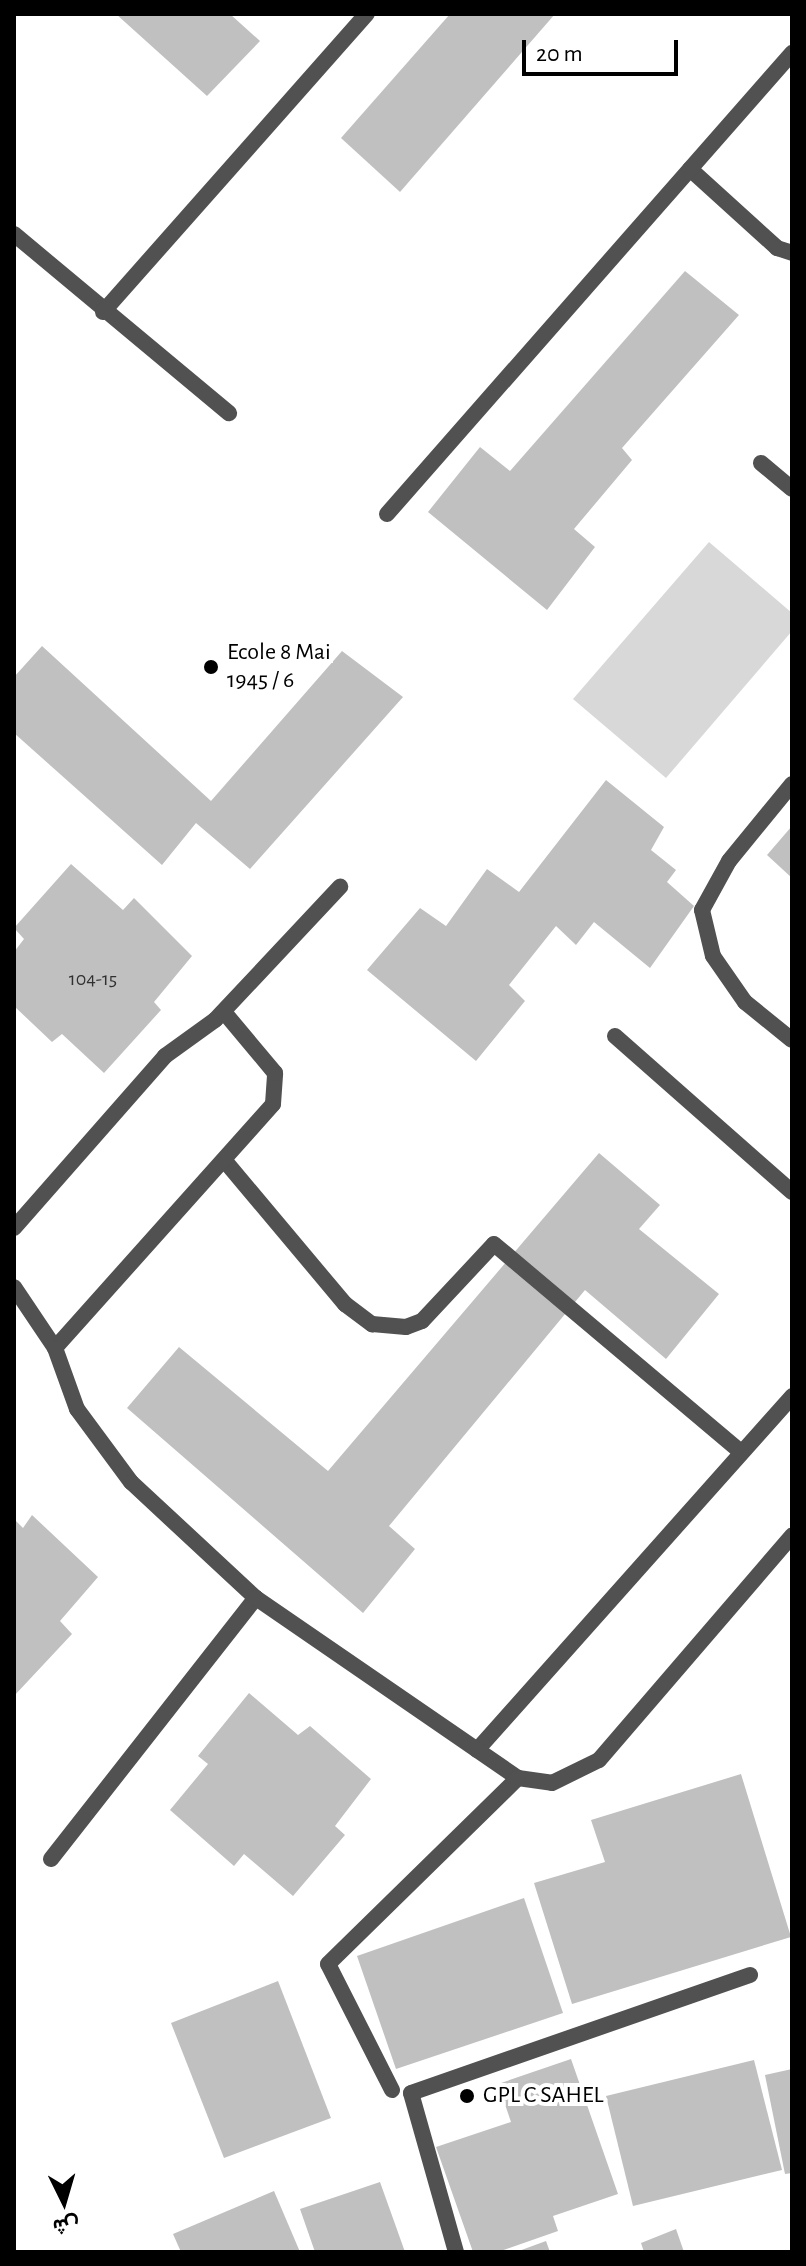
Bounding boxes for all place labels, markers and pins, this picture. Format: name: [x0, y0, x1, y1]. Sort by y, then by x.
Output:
place label: Ecole 8 Mai 1945 / 6: [227, 639, 331, 695]
marker: Ecole 8 Mai 1945 / 6: [202, 658, 220, 676]
place label: GPL C SAHEL: [483, 2082, 603, 2110]
marker: GPL C SAHEL: [458, 2087, 476, 2105]

